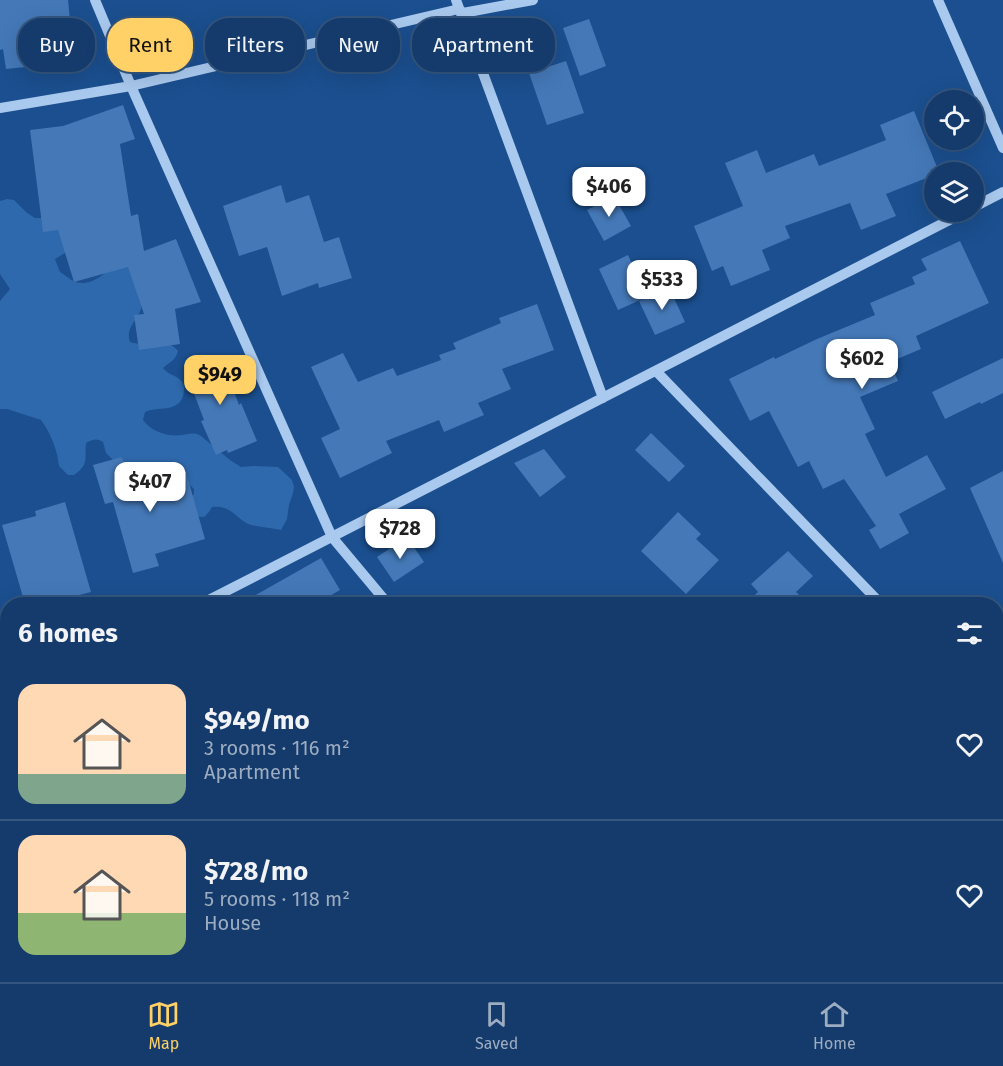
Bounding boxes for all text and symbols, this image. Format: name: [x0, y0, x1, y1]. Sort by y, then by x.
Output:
chip: Buy: [18, 18, 95, 72]
chip: Rent: [107, 18, 193, 72]
chip: Filters: [205, 18, 305, 72]
chip: New: [317, 18, 400, 72]
chip: Apartment: [412, 18, 555, 72]
map controls: [924, 90, 984, 222]
button: locate: [924, 90, 984, 150]
button: layers: [924, 162, 984, 222]
pin: $406: [573, 167, 645, 218]
text: $406: [586, 174, 632, 198]
pin: $533: [626, 260, 698, 311]
text: $533: [641, 267, 683, 291]
pin: $602: [826, 339, 898, 390]
text: $602: [840, 346, 884, 370]
pin: $949: [184, 355, 256, 406]
text: $949: [198, 362, 242, 386]
pin: $407: [114, 462, 186, 513]
text: $407: [129, 469, 171, 493]
pin: $728: [364, 509, 436, 560]
text: $728: [379, 516, 421, 540]
icon: filters: [953, 617, 986, 650]
text: 6 homes: [18, 618, 118, 649]
text: $949/mo: [204, 705, 310, 736]
icon: home: [66, 708, 138, 780]
icon: heart: [953, 728, 986, 761]
text: 3 rooms · 116 m²: [204, 736, 350, 760]
text: Apartment: [204, 760, 300, 784]
text: $728/mo: [204, 856, 308, 887]
icon: home: [66, 859, 138, 931]
icon: heart: [953, 879, 986, 912]
text: 5 rooms · 118 m²: [204, 887, 350, 911]
text: House: [204, 911, 261, 935]
tab: Map: [147, 998, 180, 1053]
tab: Saved: [475, 998, 518, 1053]
tab: Home: [813, 998, 856, 1053]

